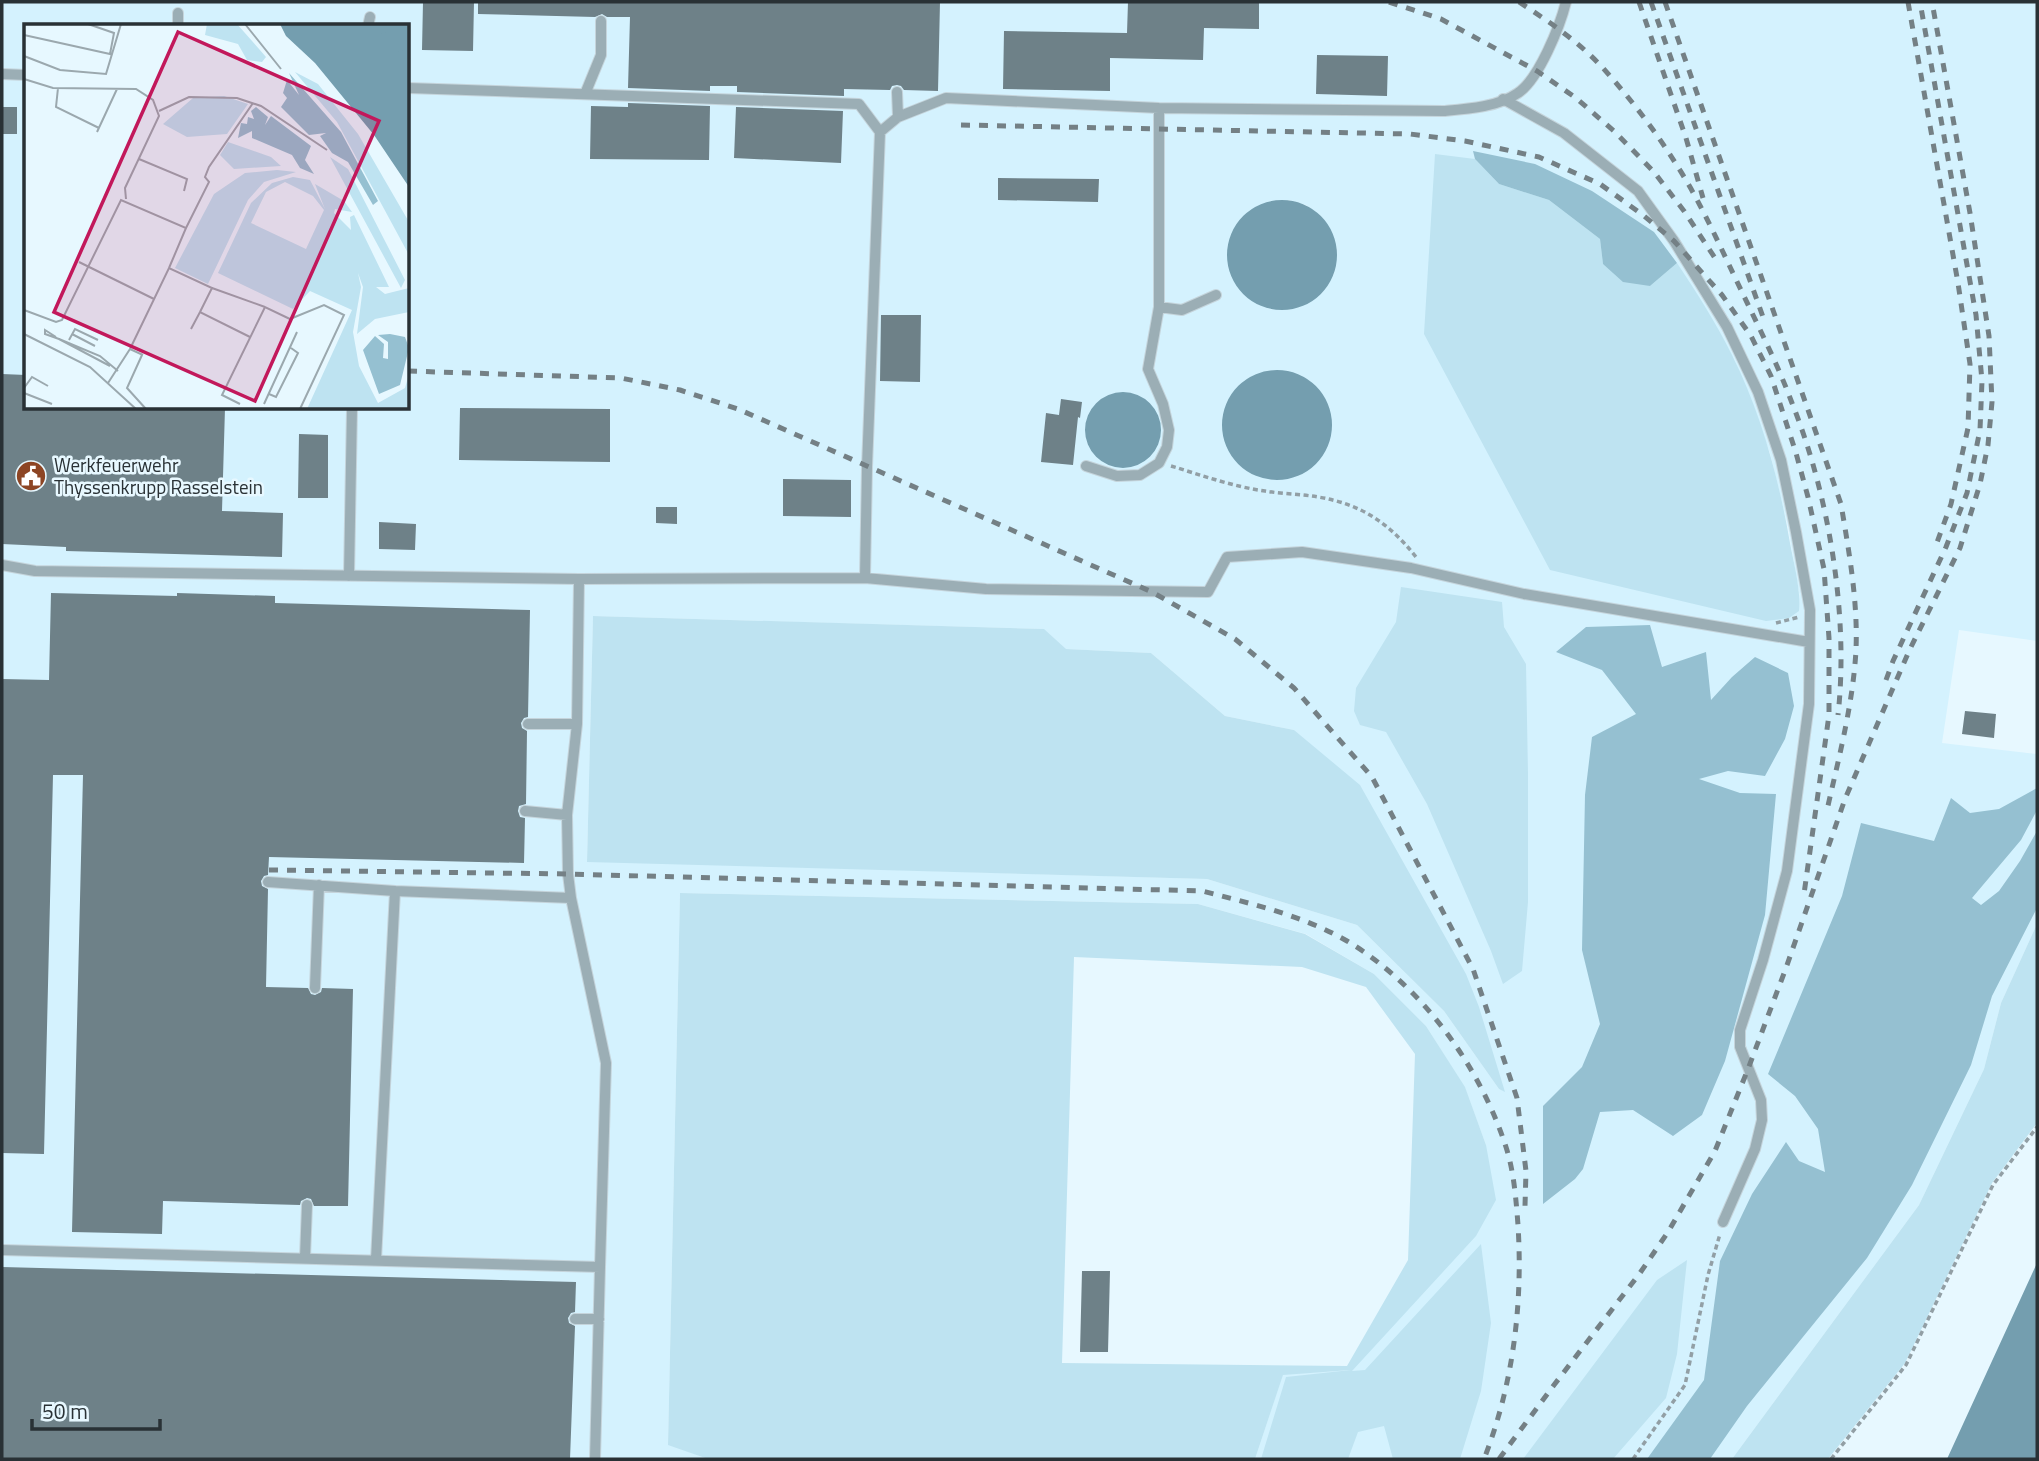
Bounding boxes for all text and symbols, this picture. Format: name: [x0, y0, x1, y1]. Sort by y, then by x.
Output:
inset map: [24, 24, 410, 410]
place label: Werkfeuerwehr Thyssenkrupp Rasselstein: [54, 450, 263, 501]
public building icon: Werkfeuerwehr Thyssenkrupp Rasselstein: [14, 459, 48, 493]
scale bar: [32, 1388, 159, 1432]
text: 50 m: [42, 1395, 88, 1427]

